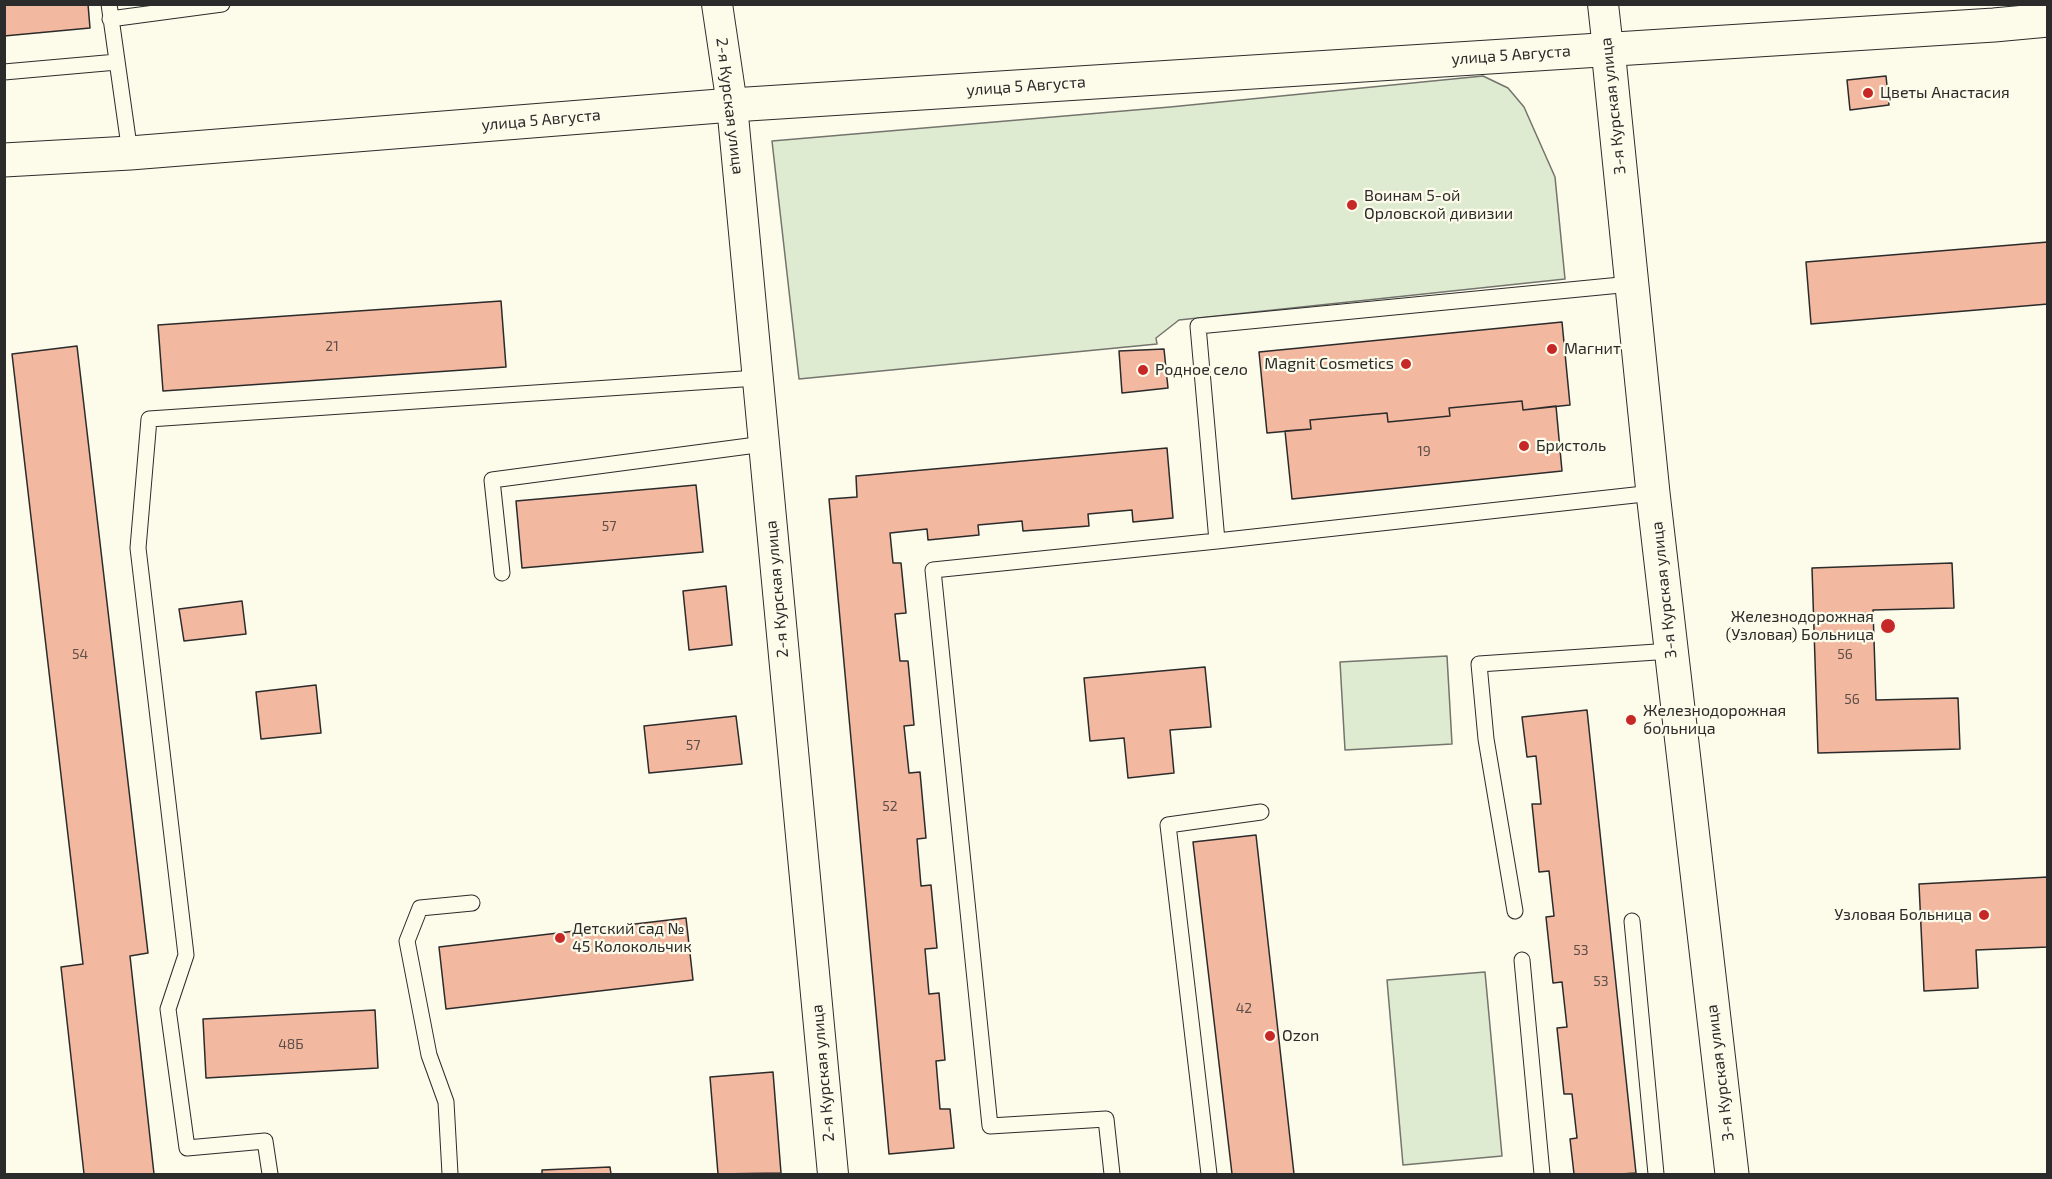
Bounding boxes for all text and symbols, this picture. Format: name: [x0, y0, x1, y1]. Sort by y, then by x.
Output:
street label: 2-я Курская улица: [712, 36, 748, 176]
street label: 3-я Курская улица: [1596, 36, 1630, 176]
street label: улица 5 Августа: [1451, 41, 1571, 69]
street label: улица 5 Августа: [966, 72, 1086, 100]
place label: Цветы Анастасия: [1880, 83, 2010, 103]
marker: Цветы Анастасия: [1861, 86, 1875, 100]
street label: улица 5 Августа: [481, 105, 601, 135]
place label: Воинам 5-ой Орловской дивизии: [1364, 186, 1513, 224]
marker: Воинам 5-ой Орловской дивизии: [1345, 198, 1359, 212]
house number: 21: [325, 338, 339, 354]
place label: Магнит: [1564, 339, 1621, 359]
marker: Магнит: [1545, 342, 1559, 356]
place label: Magnit Cosmetics: [1264, 354, 1394, 374]
marker: Magnit Cosmetics: [1399, 357, 1413, 371]
place label: Родное село: [1155, 360, 1248, 380]
marker: Родное село: [1136, 363, 1150, 377]
place label: Бристоль: [1536, 436, 1606, 456]
marker: Бристоль: [1517, 439, 1531, 453]
house number: 19: [1417, 443, 1431, 459]
house number: 57: [602, 518, 616, 534]
street label: 2-я Курская улица: [761, 519, 793, 659]
street label: 3-я Курская улица: [1647, 520, 1681, 660]
place label: Железнодорожная (Узловая) Больница: [1726, 607, 1874, 645]
marker: Железнодорожная (Узловая) Больница: [1879, 617, 1897, 635]
house number: 54: [72, 646, 88, 662]
house number: 56: [1837, 646, 1853, 662]
house number: 56: [1844, 691, 1860, 707]
place label: Железнодорожная больница: [1643, 701, 1786, 739]
marker: Железнодорожная больница: [1624, 713, 1638, 727]
house number: 57: [686, 737, 700, 753]
house number: 52: [882, 798, 898, 814]
place label: Узловая Больница: [1834, 905, 1972, 925]
marker: Узловая Больница: [1977, 908, 1991, 922]
place label: Детский сад № 45 Колокольчик: [572, 919, 692, 957]
marker: Детский сад № 45 Колокольчик: [553, 931, 567, 945]
house number: 53: [1573, 942, 1589, 958]
house number: 53: [1593, 973, 1609, 989]
house number: 42: [1236, 1000, 1252, 1016]
street label: 2-я Курская улица: [807, 1003, 839, 1143]
street label: 3-я Курская улица: [1702, 1003, 1738, 1143]
place label: Ozon: [1282, 1026, 1319, 1046]
marker: Ozon: [1263, 1029, 1277, 1043]
house number: 48Б: [278, 1036, 304, 1052]

